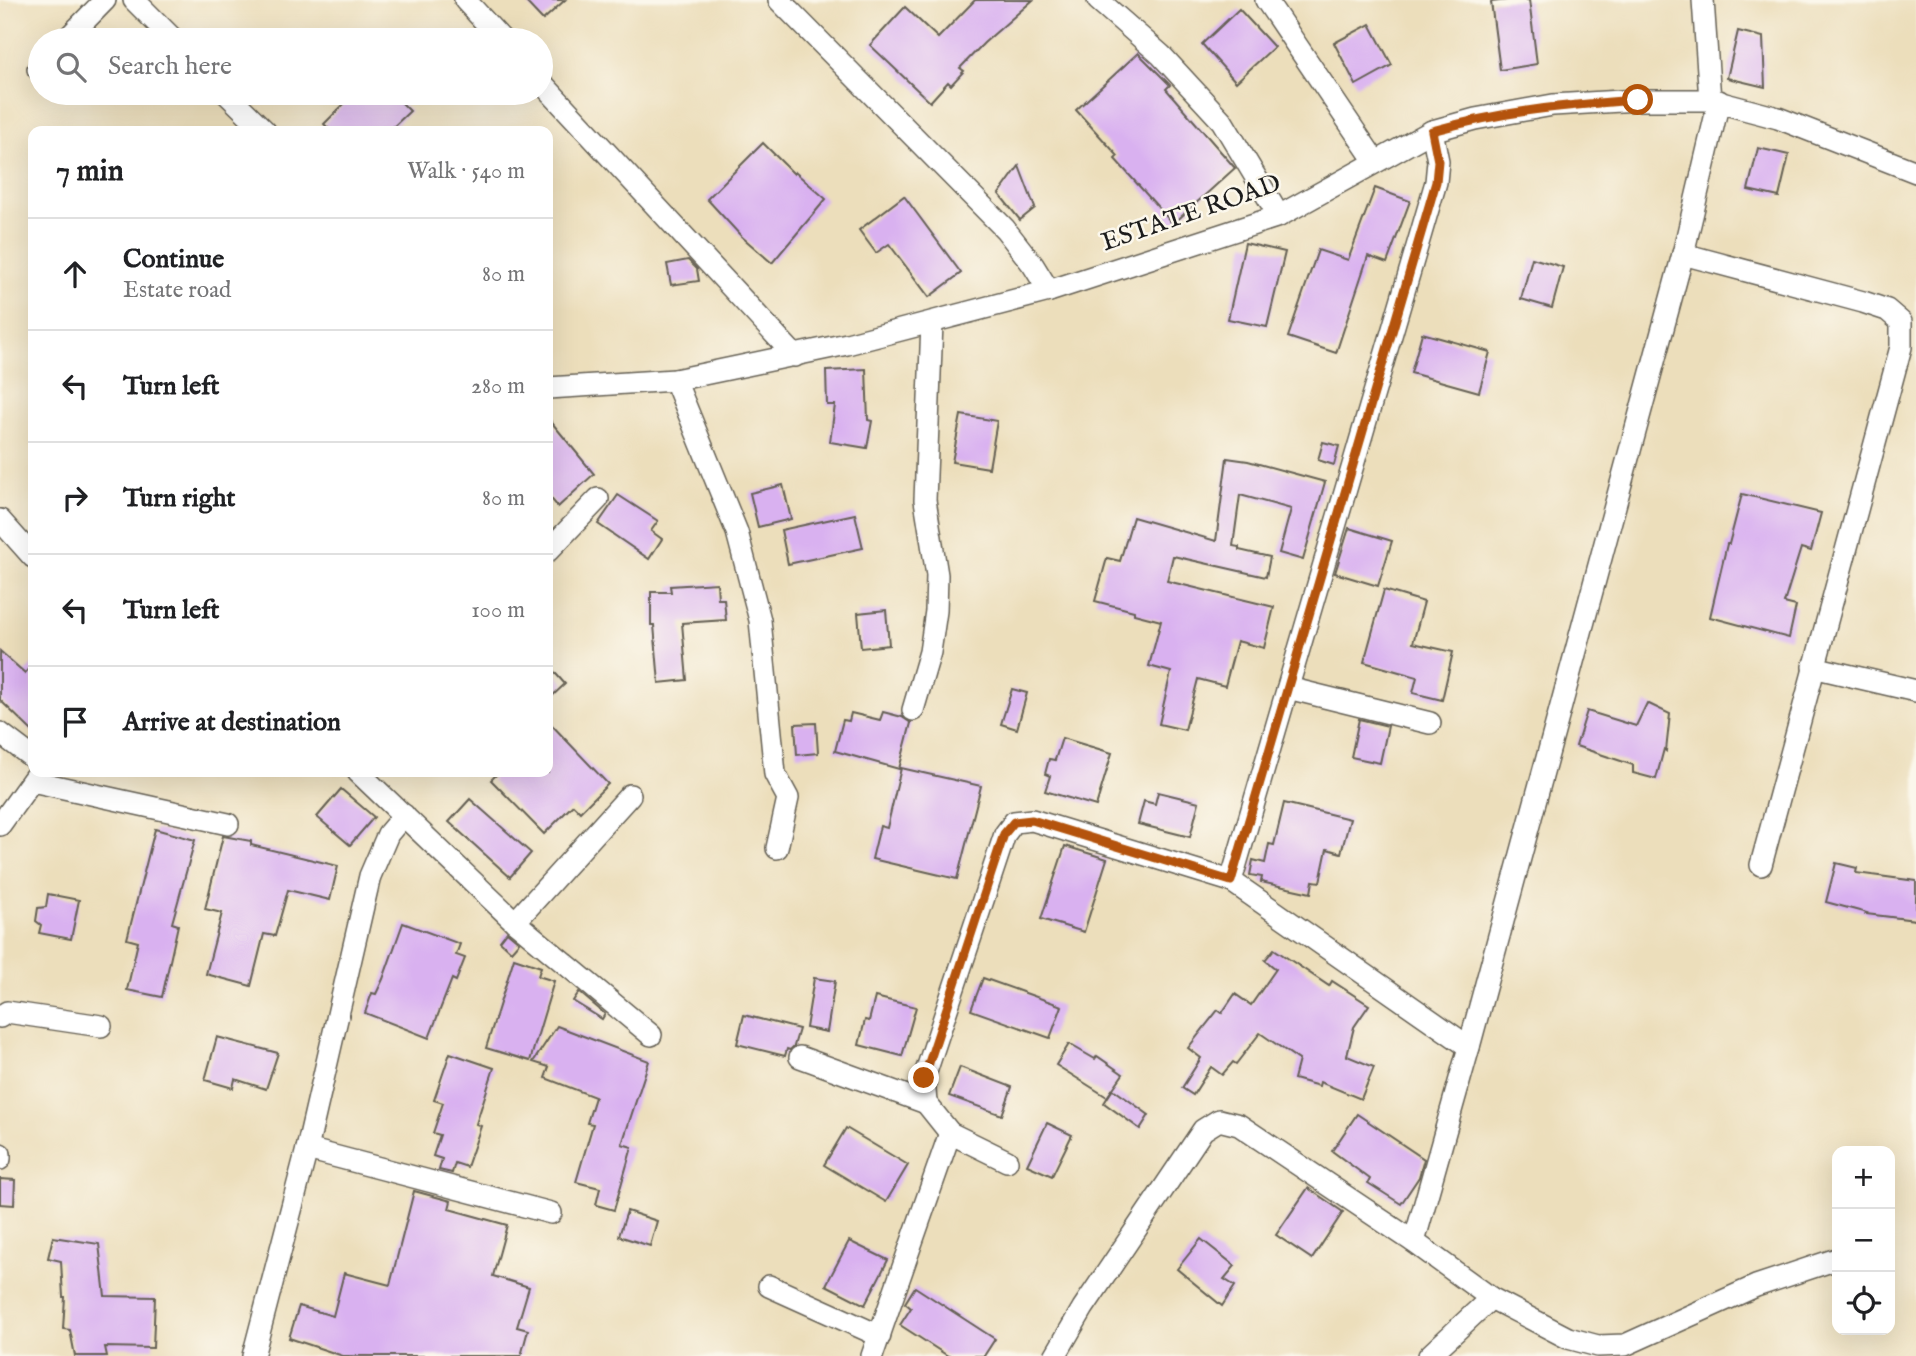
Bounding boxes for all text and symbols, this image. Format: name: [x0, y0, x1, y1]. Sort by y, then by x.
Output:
search box: [28, 28, 553, 105]
icon: search: [52, 48, 90, 86]
text: Search here: [108, 50, 232, 83]
route start: [1622, 84, 1653, 115]
text: 7 min: [56, 153, 124, 191]
text: Walk · 540 m: [407, 157, 525, 186]
street label: ESTATE ROAD: [1097, 167, 1285, 259]
text: Continue: [123, 243, 224, 276]
icon: ahead: [56, 255, 94, 293]
text: 80 m: [482, 260, 525, 289]
text: Estate road: [123, 276, 231, 305]
icon: left: [56, 367, 94, 405]
text: Turn left: [123, 370, 220, 403]
text: 280 m: [471, 372, 525, 401]
icon: right: [56, 479, 94, 517]
text: Turn right: [123, 482, 236, 515]
text: 80 m: [482, 484, 525, 513]
icon: left: [56, 591, 94, 629]
text: Turn left: [123, 594, 220, 627]
text: 100 m: [471, 596, 525, 625]
icon: arrive: [56, 703, 94, 741]
text: Arrive at destination: [123, 706, 341, 739]
route end: [908, 1062, 939, 1093]
map controls: [1832, 1146, 1895, 1335]
button: +: [1832, 1146, 1895, 1209]
button: −: [1832, 1209, 1895, 1272]
button: locate: [1832, 1272, 1895, 1335]

